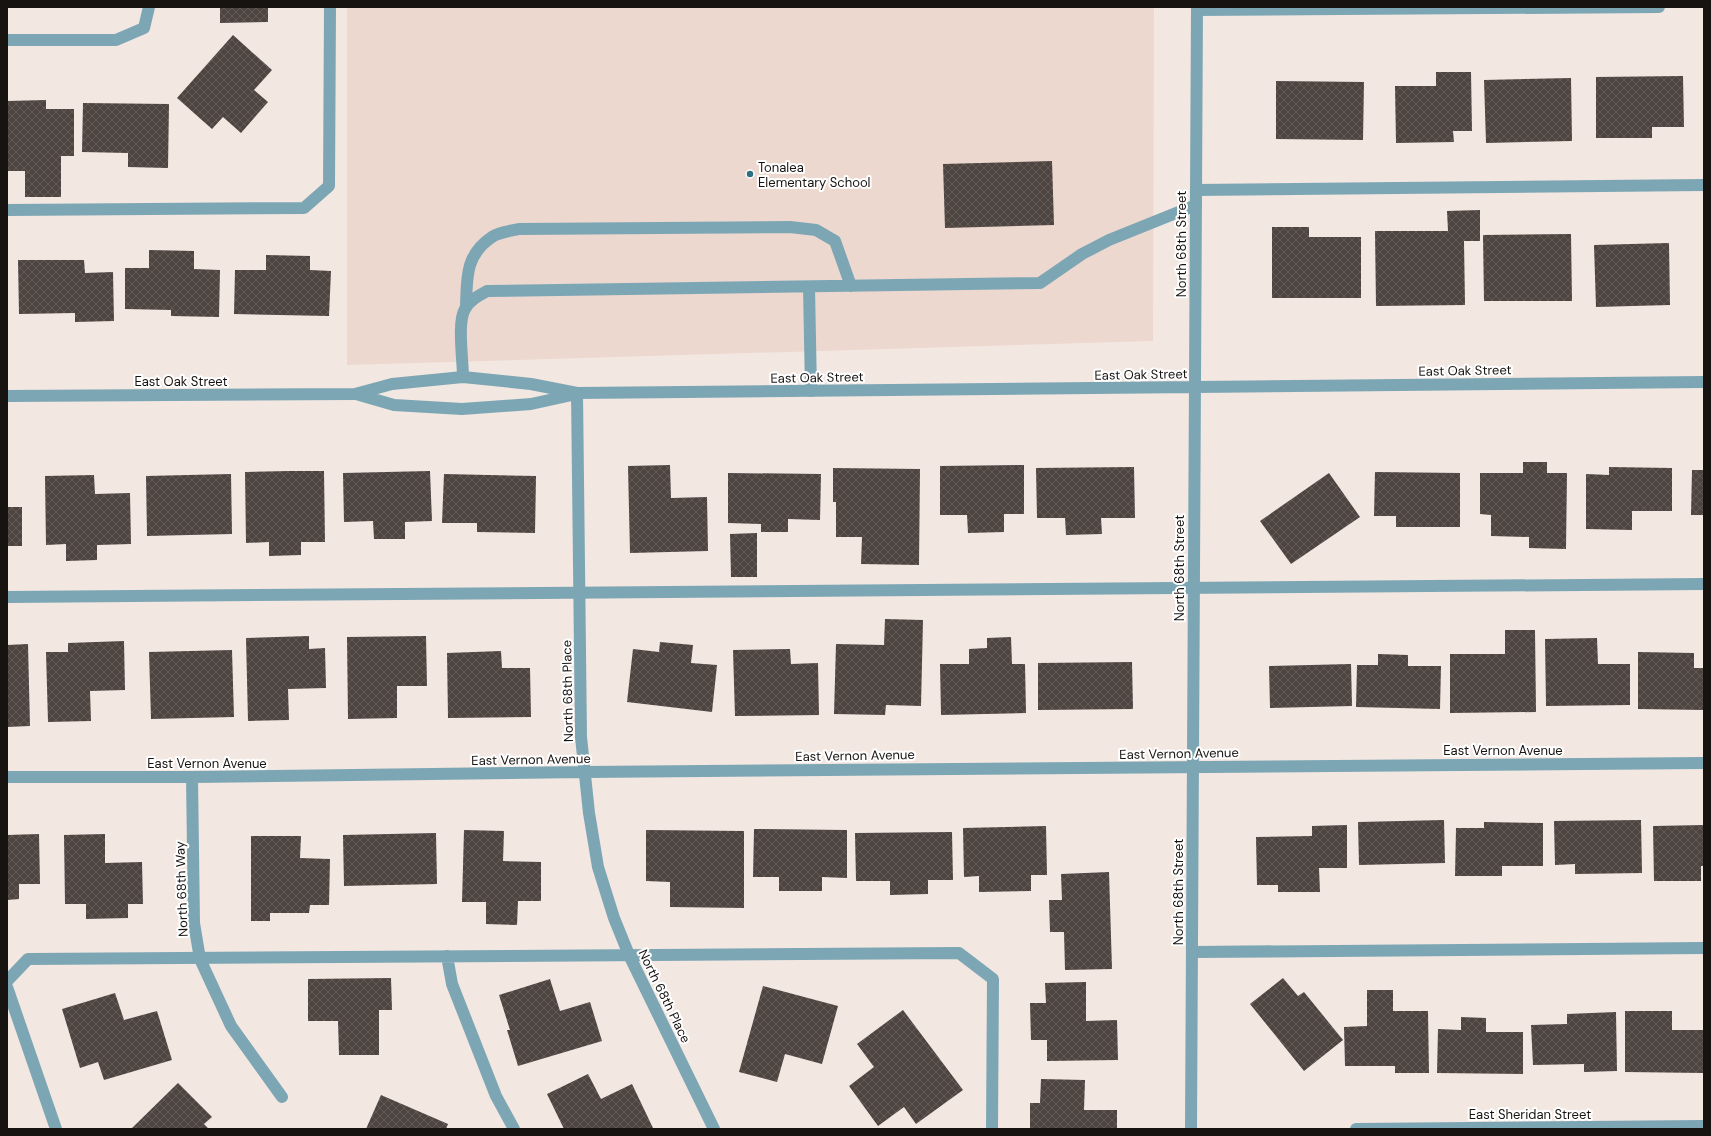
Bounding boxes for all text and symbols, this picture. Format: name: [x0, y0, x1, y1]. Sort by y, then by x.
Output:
place label: Tonalea Elementary School: [758, 159, 871, 191]
marker: Tonalea Elementary School: [745, 169, 755, 179]
street label: North 68th Street: [1173, 191, 1190, 297]
street label: East Oak Street: [1418, 361, 1512, 380]
street label: East Oak Street: [1094, 365, 1188, 384]
street label: East Oak Street: [770, 368, 864, 387]
street label: East Oak Street: [134, 373, 228, 390]
street label: North 68th Street: [1171, 515, 1188, 621]
street label: North 68th Place: [558, 640, 577, 742]
street label: East Vernon Avenue: [1443, 742, 1563, 759]
street label: East Vernon Avenue: [1119, 744, 1239, 763]
street label: East Vernon Avenue: [795, 746, 915, 765]
street label: East Vernon Avenue: [471, 750, 591, 769]
street label: East Vernon Avenue: [147, 755, 267, 772]
street label: North 68th Street: [1170, 839, 1187, 945]
street label: North 68th Way: [171, 841, 192, 937]
street label: North 68th Place: [635, 947, 695, 1046]
street label: East Sheridan Street: [1469, 1106, 1591, 1123]

